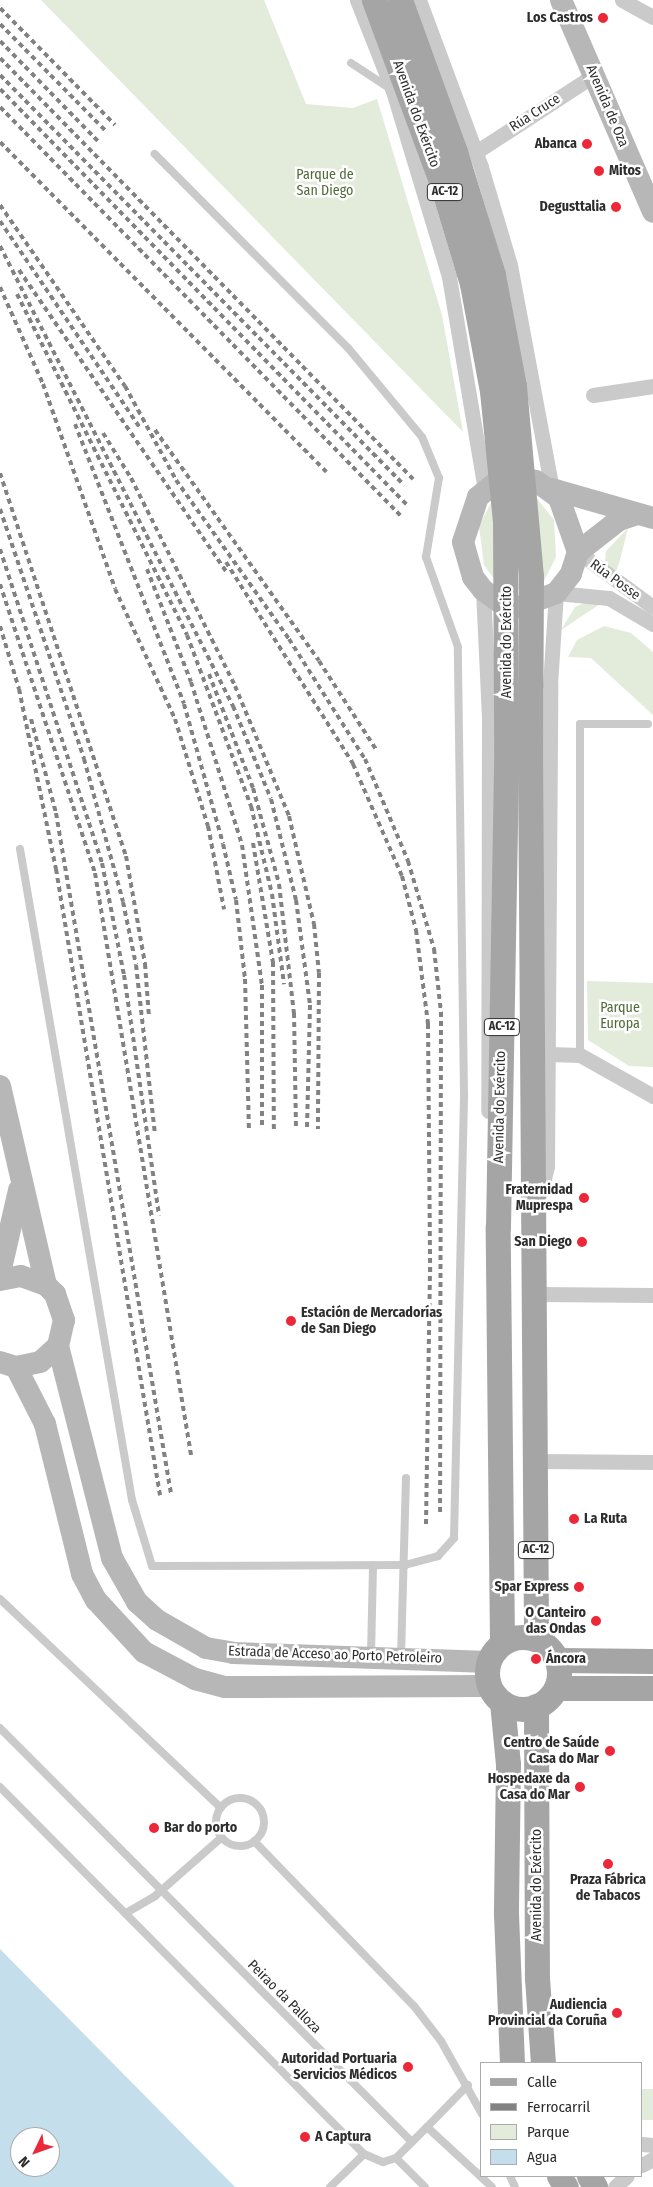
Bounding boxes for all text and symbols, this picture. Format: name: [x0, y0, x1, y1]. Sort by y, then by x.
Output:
place label: Los Castros: [527, 10, 593, 26]
marker: Los Castros: [597, 12, 609, 24]
street label: Avenida do Exército: [389, 58, 443, 170]
street label: Avenida de Oza: [582, 62, 632, 150]
street label: Rúa Cruce: [507, 90, 563, 136]
place label: Abanca: [535, 136, 577, 152]
marker: Abanca: [581, 138, 593, 150]
place label: Mitos: [609, 163, 641, 179]
marker: Mitos: [593, 165, 605, 177]
park label: Parque de San Diego: [296, 167, 354, 200]
road number: AC-12: [426, 182, 464, 202]
place label: Degusttalia: [539, 199, 606, 215]
marker: Degusttalia: [610, 201, 622, 213]
street label: Rúa Posse: [587, 556, 643, 604]
street label: Avenida do Exército: [499, 586, 515, 698]
park label: Parque Europa: [600, 1000, 640, 1032]
road number: AC-12: [483, 1018, 521, 1036]
street label: Avenida do Exército: [491, 1051, 509, 1163]
place label: Fraternidad Muprespa: [506, 1182, 573, 1214]
marker: Fraternidad Muprespa: [577, 1191, 591, 1205]
place label: San Diego: [514, 1234, 572, 1250]
marker: San Diego: [576, 1236, 588, 1248]
place label: Estación de Mercadorías de San Diego: [301, 1305, 442, 1338]
marker: Estación de Mercadorías de San Diego: [285, 1315, 297, 1327]
place label: La Ruta: [584, 1511, 627, 1527]
marker: La Ruta: [568, 1513, 580, 1525]
road number: AC-12: [517, 1540, 555, 1560]
place label: Spar Express: [494, 1579, 569, 1595]
marker: Spar Express: [573, 1581, 585, 1593]
place label: O Canteiro das Ondas: [525, 1605, 586, 1638]
marker: O Canteiro das Ondas: [590, 1615, 602, 1627]
street label: Estrada de Acceso ao Porto Petroleiro: [228, 1643, 442, 1667]
place label: Áncora: [546, 1651, 586, 1667]
marker: Áncora: [530, 1653, 542, 1665]
place label: Centro de Saúde Casa do Mar: [504, 1735, 599, 1768]
marker: Centro de Saúde Casa do Mar: [603, 1744, 617, 1758]
place label: Hospedaxe da Casa do Mar: [488, 1771, 570, 1804]
marker: Hospedaxe da Casa do Mar: [574, 1781, 586, 1793]
place label: Bar do porto: [164, 1820, 237, 1836]
marker: Bar do porto: [148, 1822, 160, 1834]
street label: Avenida do Exército: [529, 1829, 545, 1941]
marker: Praza Fábrica de Tabacos: [602, 1858, 614, 1870]
place label: Praza Fábrica de Tabacos: [570, 1872, 646, 1904]
street label: Peirao da Palloza: [244, 1957, 324, 2037]
place label: Audiencia Provincial da Coruña: [488, 1997, 607, 2030]
marker: Audiencia Provincial da Coruña: [611, 2007, 623, 2019]
place label: Autoridad Portuaria Servicios Médicos: [281, 2051, 397, 2084]
marker: Autoridad Portuaria Servicios Médicos: [401, 2060, 415, 2074]
legend: [480, 2062, 643, 2177]
text: Calle: [527, 2073, 557, 2091]
text: Ferrocarril: [527, 2098, 590, 2116]
text: Parque: [527, 2123, 570, 2141]
north arrow: [10, 2127, 60, 2177]
place label: A Captura: [315, 2129, 371, 2145]
marker: A Captura: [299, 2131, 311, 2143]
text: Agua: [527, 2148, 557, 2166]
text: N: [15, 2153, 33, 2171]

